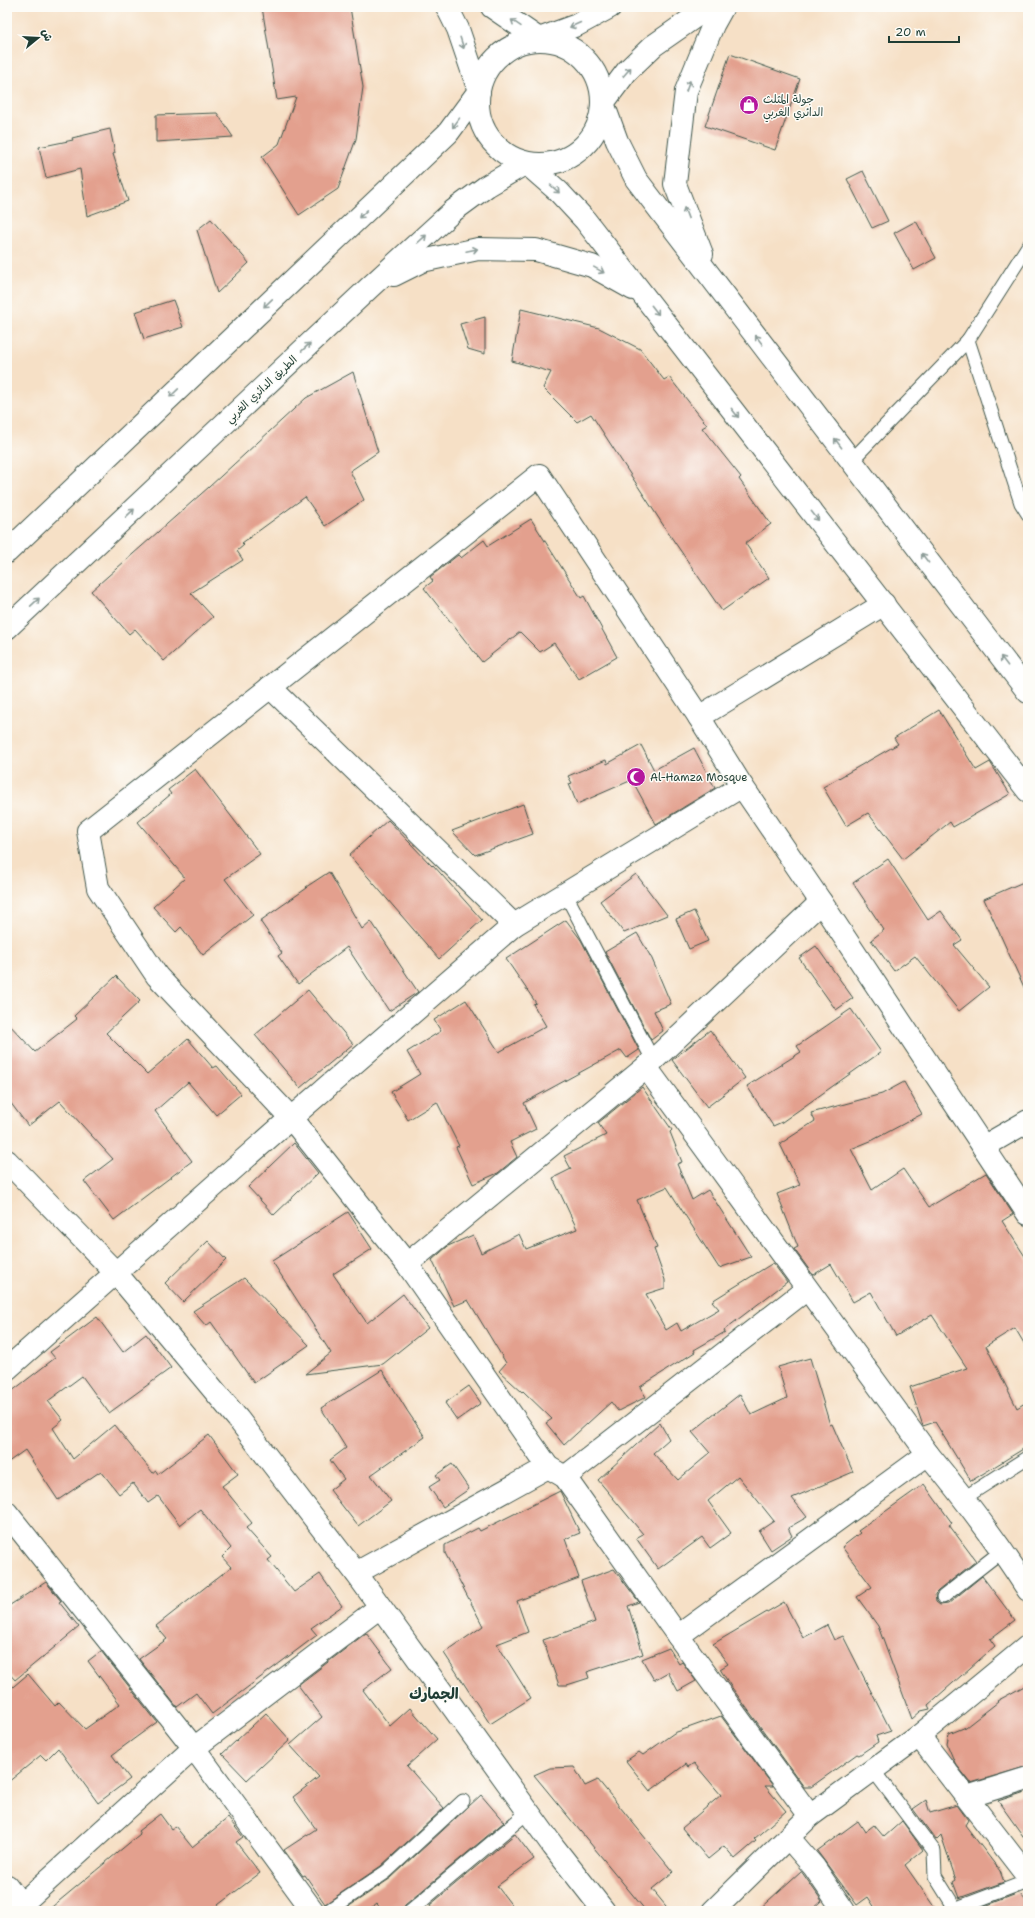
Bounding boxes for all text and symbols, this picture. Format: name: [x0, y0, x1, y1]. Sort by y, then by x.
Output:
north arrow: [18, 18, 58, 58]
scale bar: [889, 18, 959, 44]
one-way arrow: [510, 19, 521, 27]
one-way arrow: [570, 22, 582, 29]
text: 20 m: [895, 24, 926, 40]
text: ش: [38, 27, 56, 43]
one-way arrow: [459, 36, 467, 48]
one-way arrow: [622, 67, 631, 78]
one-way arrow: [685, 81, 693, 93]
place label: جولة المثلث الدائري الغربي: [763, 92, 823, 123]
shop icon: جولة المثلث الدائري الغربي: [738, 94, 760, 116]
one-way arrow: [452, 117, 460, 128]
one-way arrow: [550, 184, 560, 193]
one-way arrow: [682, 208, 690, 220]
one-way arrow: [358, 209, 368, 218]
one-way arrow: [417, 235, 427, 244]
one-way arrow: [465, 246, 478, 254]
one-way arrow: [592, 266, 604, 274]
one-way arrow: [263, 298, 273, 308]
one-way arrow: [651, 305, 660, 316]
one-way arrow: [755, 335, 763, 346]
one-way arrow: [301, 342, 311, 351]
street label: الطريق الدائري الغربي: [222, 352, 302, 429]
one-way arrow: [169, 388, 179, 397]
one-way arrow: [731, 407, 739, 418]
one-way arrow: [834, 438, 842, 449]
one-way arrow: [125, 508, 135, 517]
one-way arrow: [811, 510, 819, 521]
one-way arrow: [921, 552, 930, 563]
one-way arrow: [30, 597, 41, 606]
one-way arrow: [1000, 655, 1009, 666]
mosque icon: Al-Hamza Mosque: [625, 766, 647, 788]
place label: Al-Hamza Mosque: [650, 770, 748, 785]
district label: الجمارك: [409, 1684, 459, 1704]

